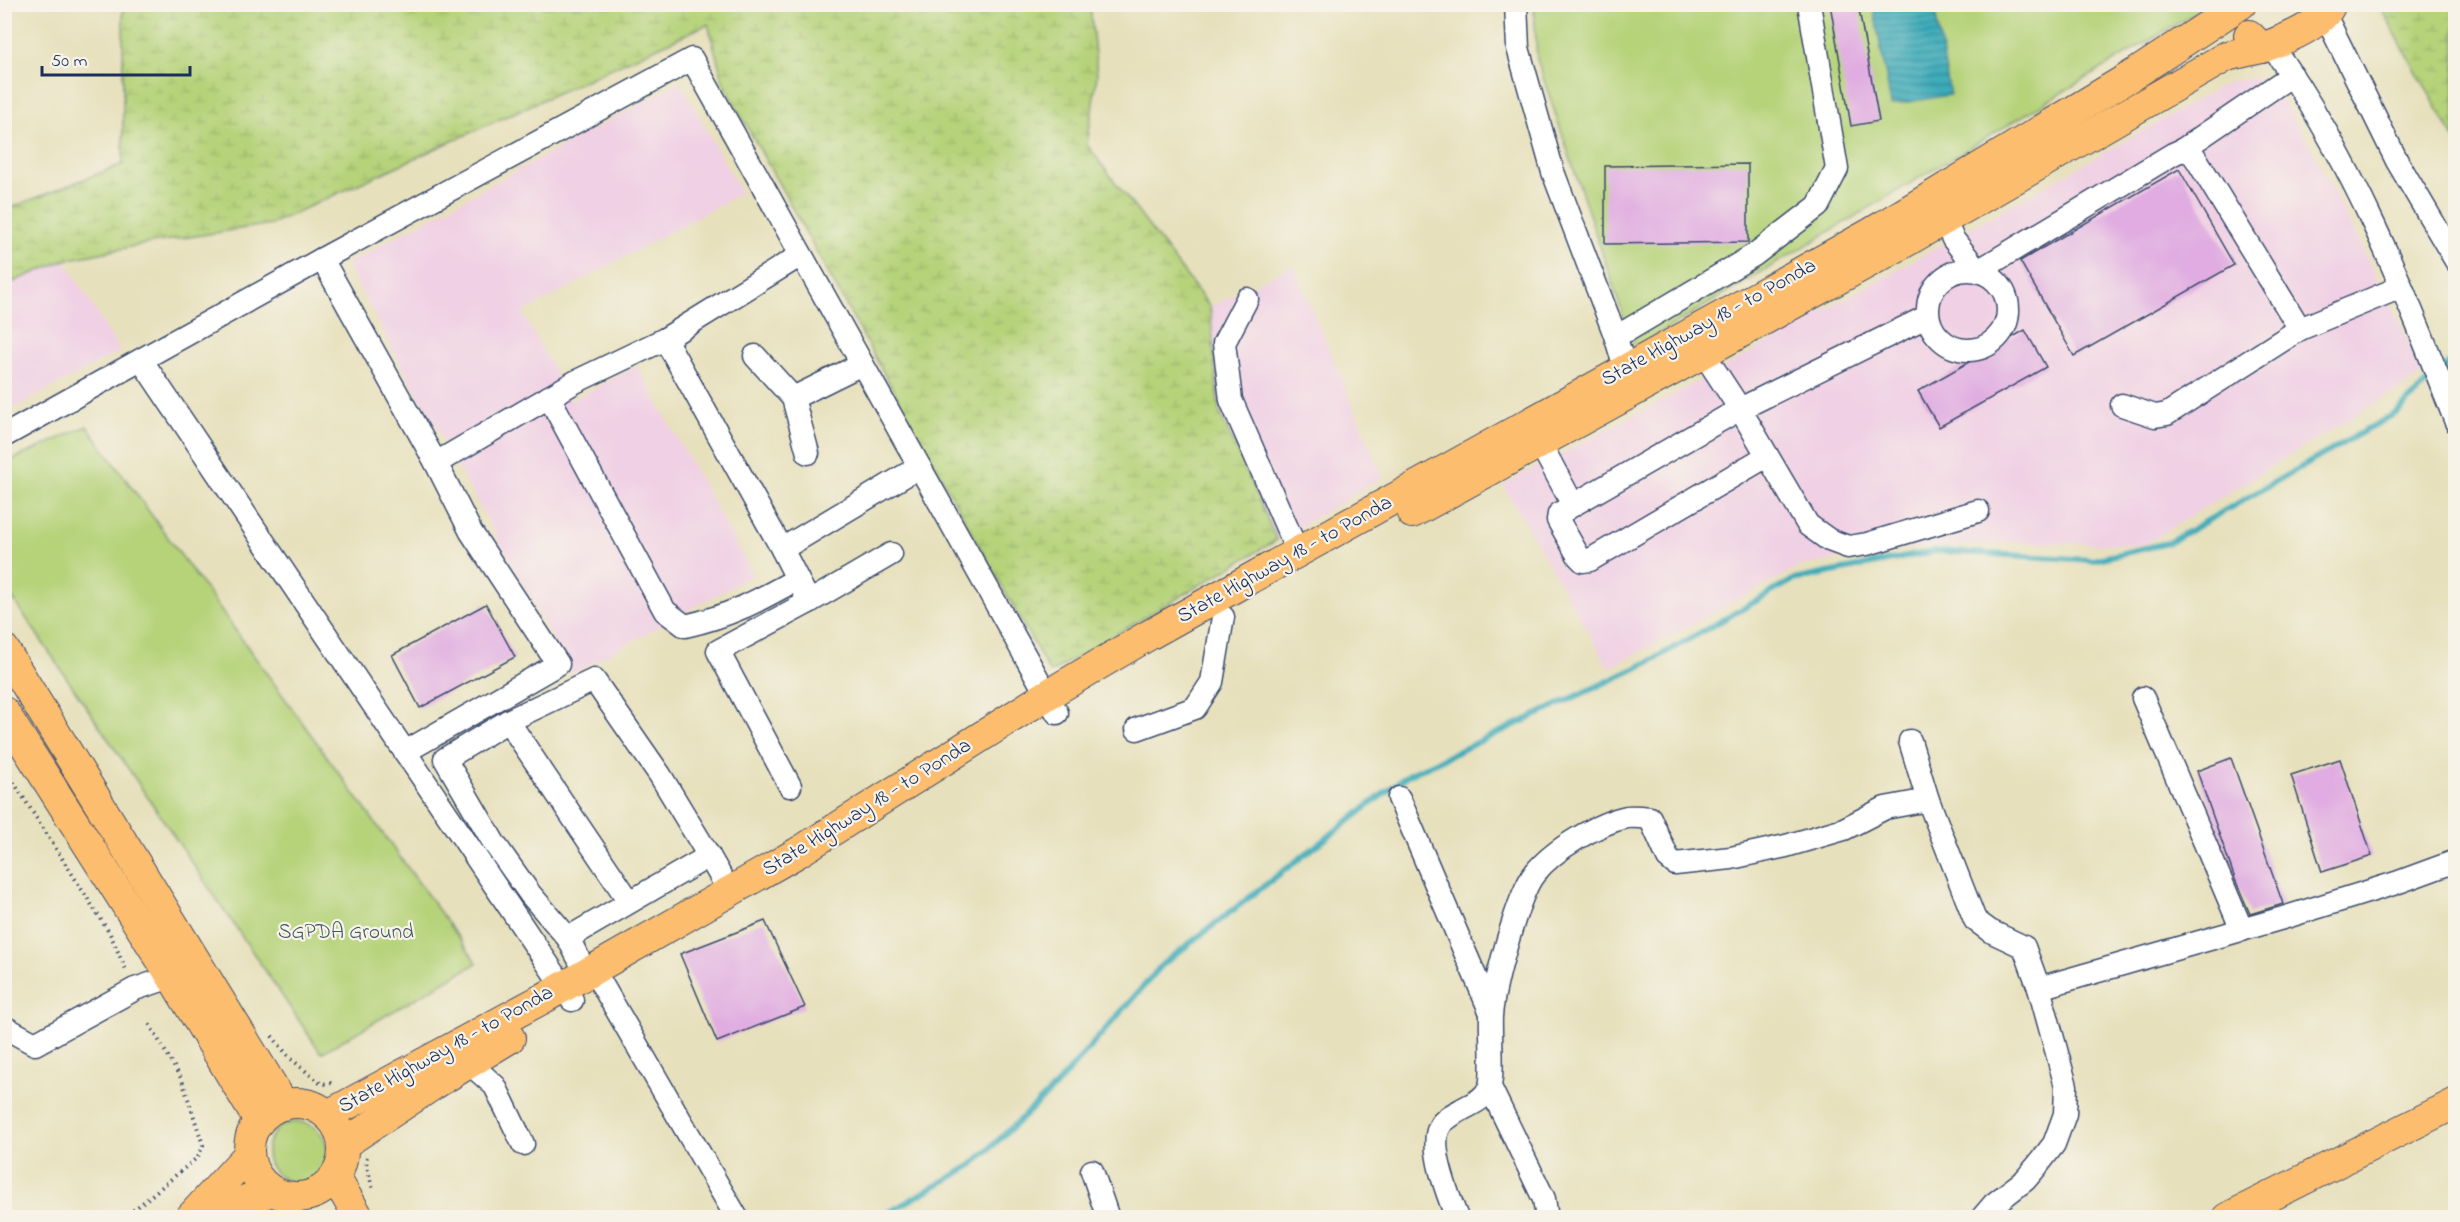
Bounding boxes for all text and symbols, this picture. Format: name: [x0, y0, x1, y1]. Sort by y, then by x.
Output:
scale bar: [42, 39, 190, 77]
text: 50 m: [51, 49, 88, 75]
street label: State Highway 18 - to Ponda: [1596, 251, 1823, 396]
street label: State Highway 18 - to Ponda: [1172, 488, 1399, 633]
street label: State Highway 18 - to Ponda: [757, 731, 978, 886]
park label: SGPDA Ground: [278, 918, 414, 948]
street label: State Highway 18 - to Ponda: [333, 978, 560, 1123]

